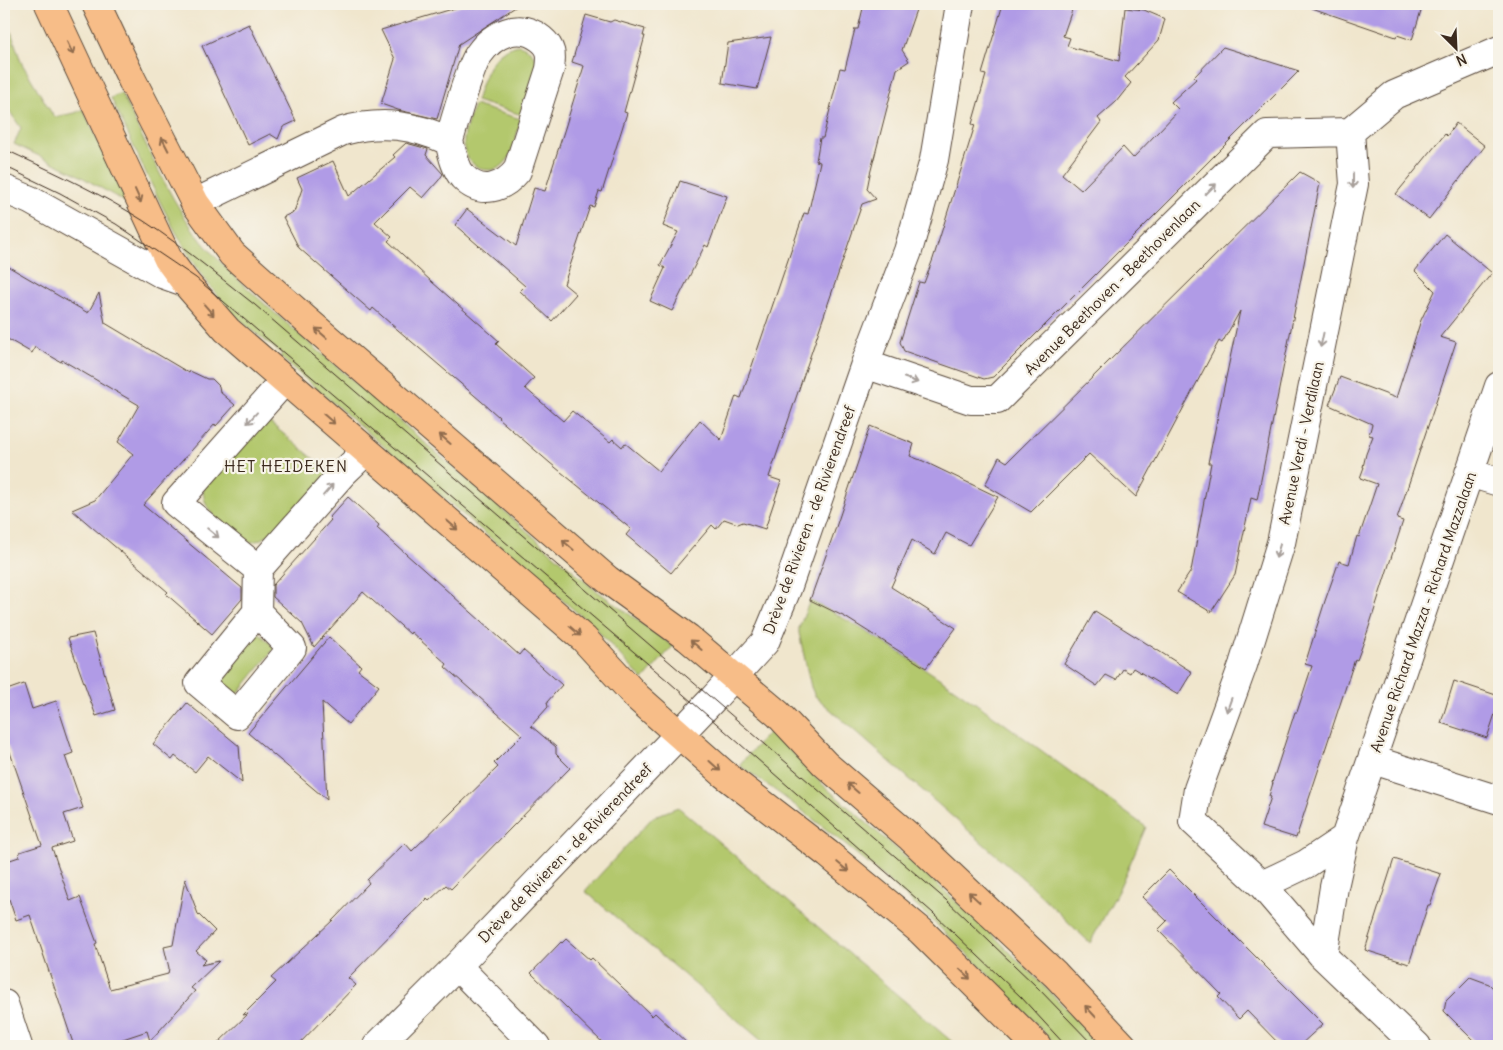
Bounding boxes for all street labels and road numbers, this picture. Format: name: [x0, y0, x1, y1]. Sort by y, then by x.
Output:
street label: Avenue Beethoven - Beethovenlaan: [1020, 195, 1204, 379]
street label: Avenue Verdi - Verdilaan: [1274, 359, 1328, 526]
street label: Drève de Rivieren - de Rivierendreef: [759, 402, 860, 637]
street label: Avenue Richard Mazza - Richard Mazzalaan: [1366, 469, 1480, 755]
street label: Drève de Rivieren - de Rivierendreef: [474, 759, 656, 946]

